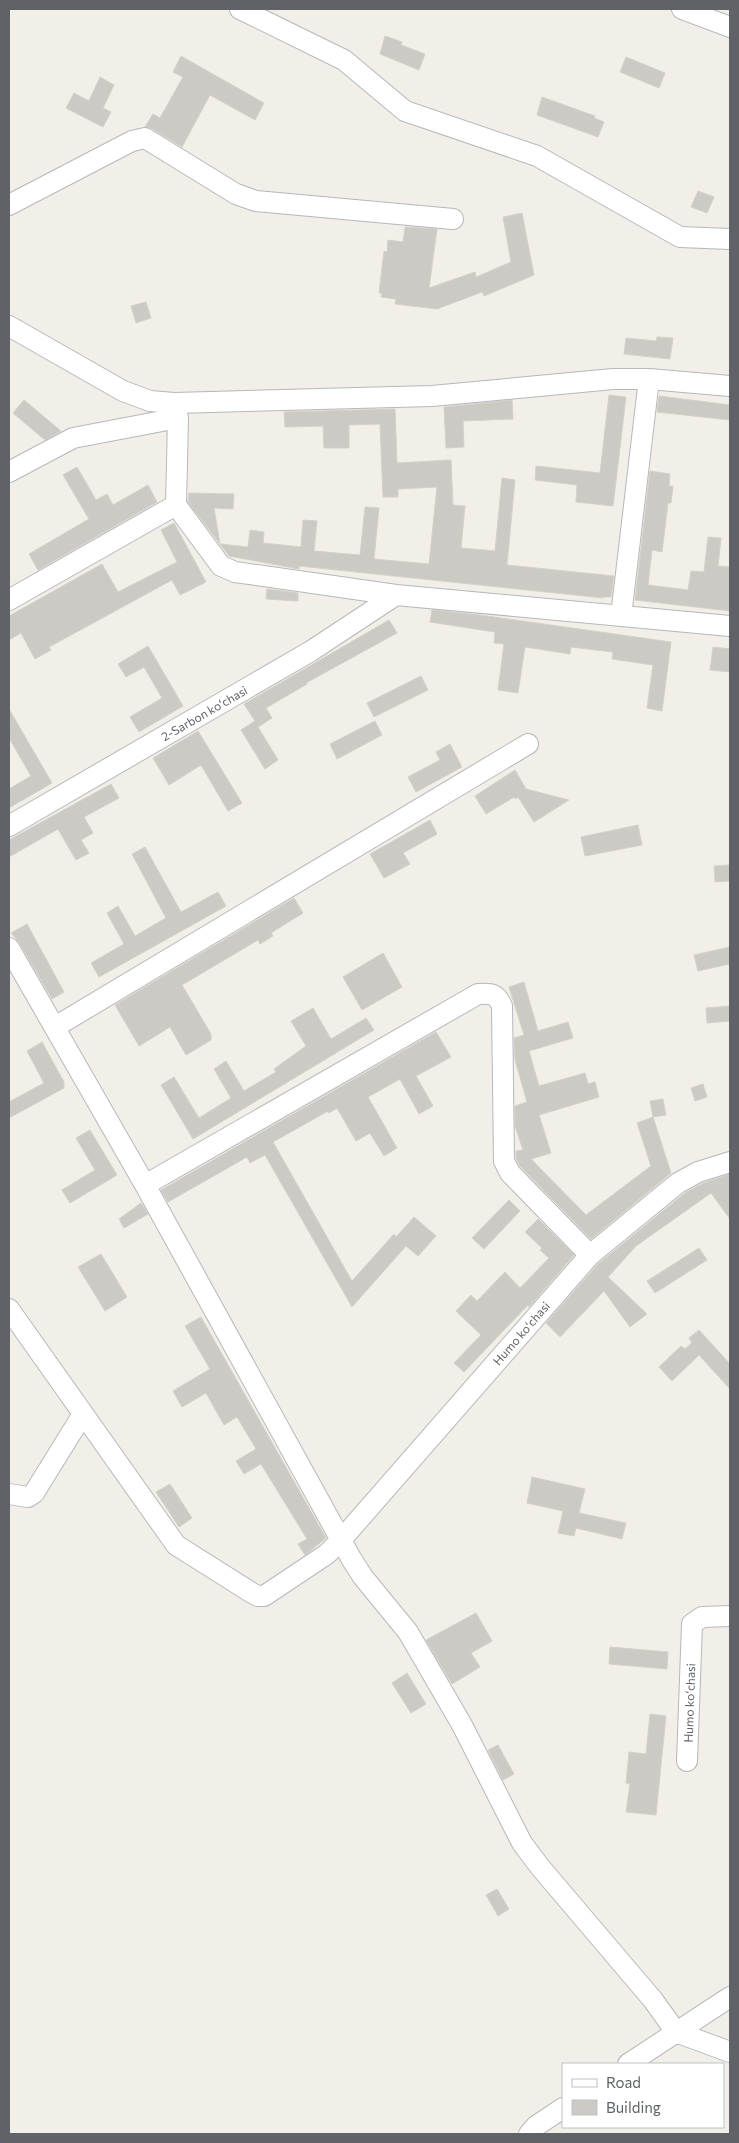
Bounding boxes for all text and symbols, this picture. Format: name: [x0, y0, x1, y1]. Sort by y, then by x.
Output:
street label: 2-Sarbon koʻchasi: [158, 683, 250, 743]
street label: Humo koʻchasi: [490, 1298, 552, 1368]
street label: Humo koʻchasi: [681, 1663, 697, 1743]
legend: [562, 2063, 724, 2128]
text: Road: [606, 2073, 641, 2091]
text: Building: [606, 2098, 661, 2116]

